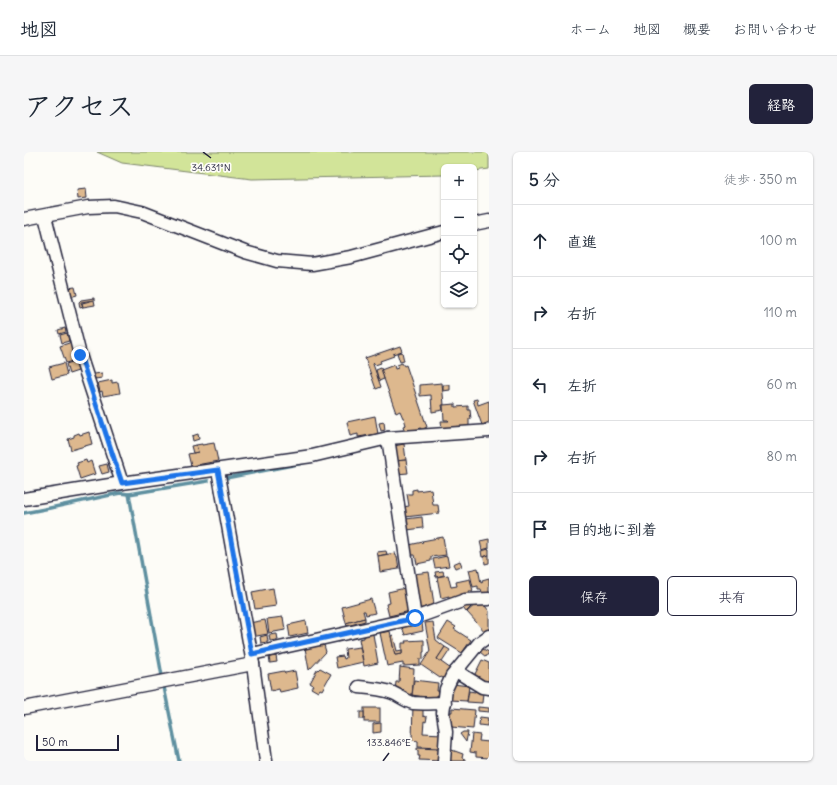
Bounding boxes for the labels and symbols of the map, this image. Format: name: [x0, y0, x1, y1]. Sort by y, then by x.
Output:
text: 34.631°N: [191, 161, 231, 174]
route end: [71, 346, 89, 364]
route start: [406, 609, 424, 627]
scale bar: [36, 733, 119, 752]
text: 133.846°E: [367, 736, 411, 749]

